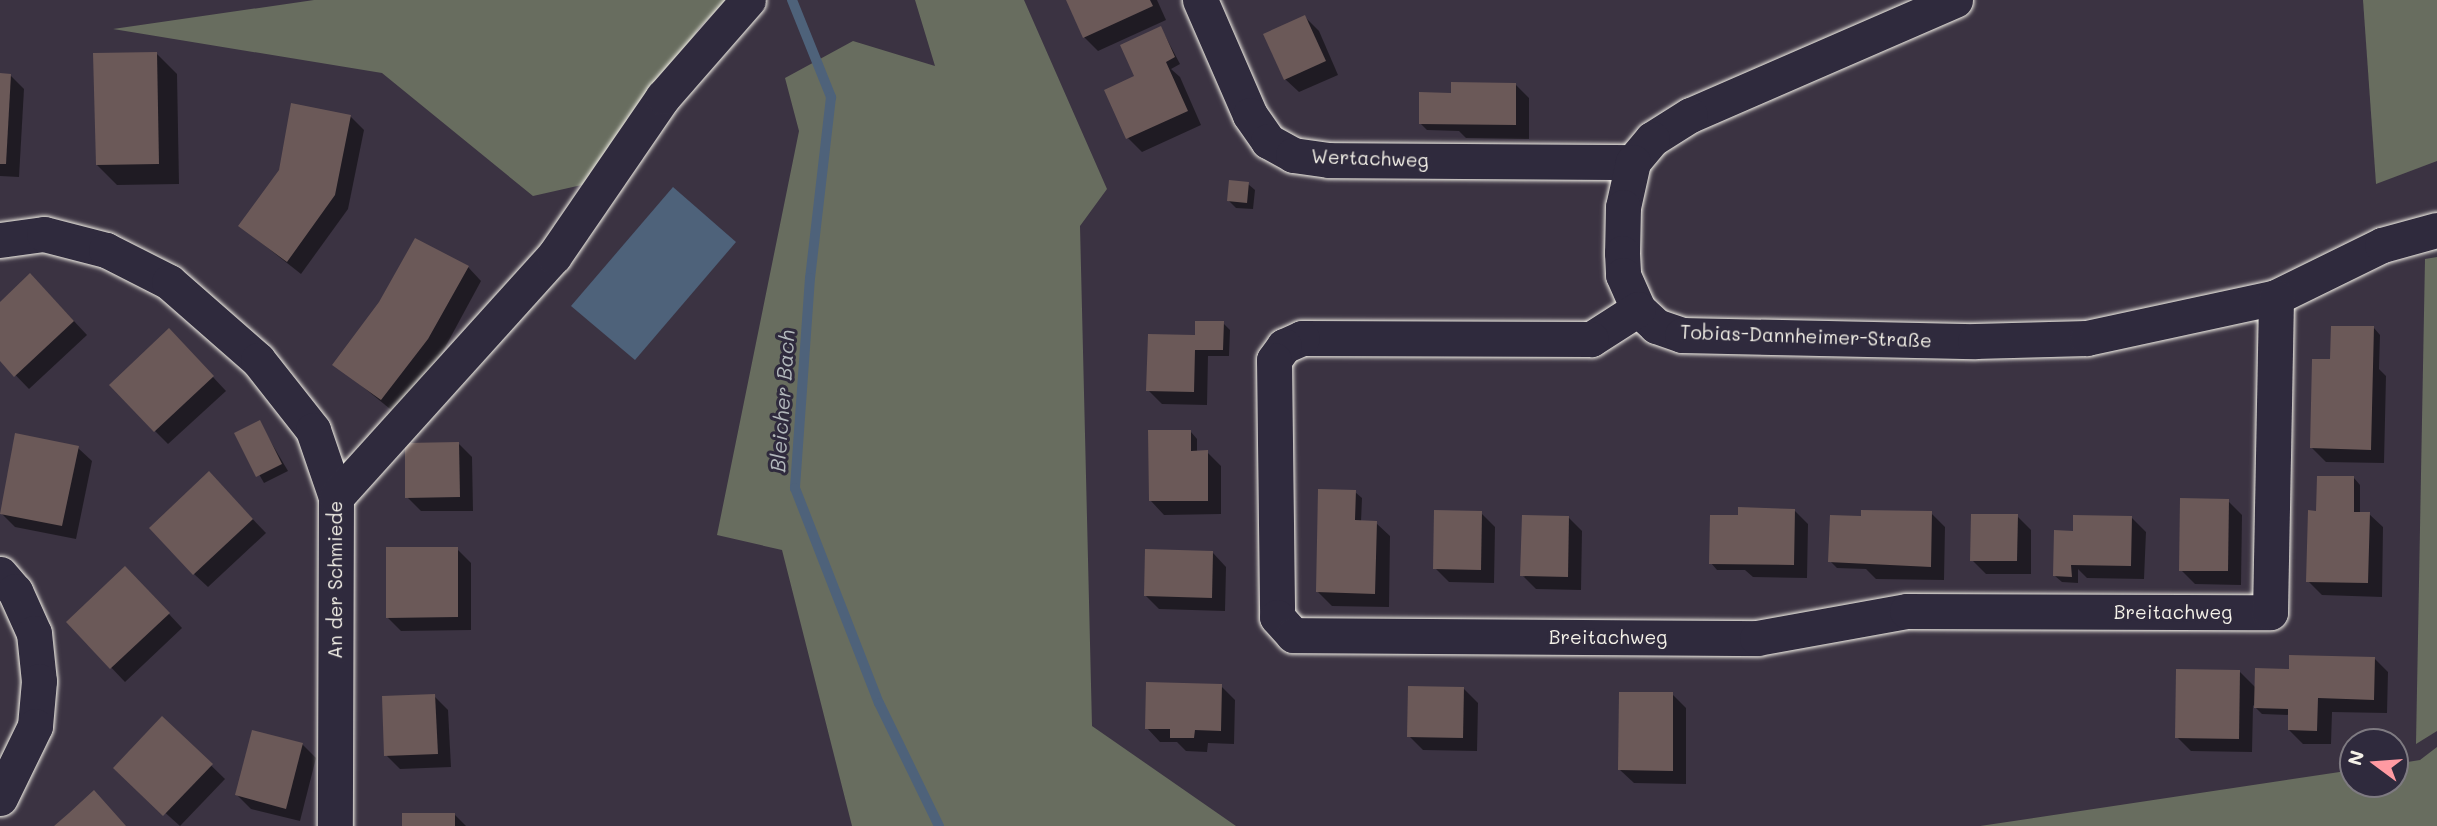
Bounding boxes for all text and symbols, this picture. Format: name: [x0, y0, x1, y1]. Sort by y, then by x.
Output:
street label: Wertachweg: [1311, 145, 1429, 171]
street label: Tobias-Dannheimer-Straße: [1680, 320, 1932, 352]
water label: Bleicher Bach: [764, 329, 800, 473]
street label: An der Schmiede: [324, 501, 346, 659]
street label: Breitachweg: [2114, 601, 2232, 623]
street label: Breitachweg: [1549, 626, 1667, 648]
north arrow: [2339, 728, 2409, 798]
text: N: [2341, 747, 2369, 768]

